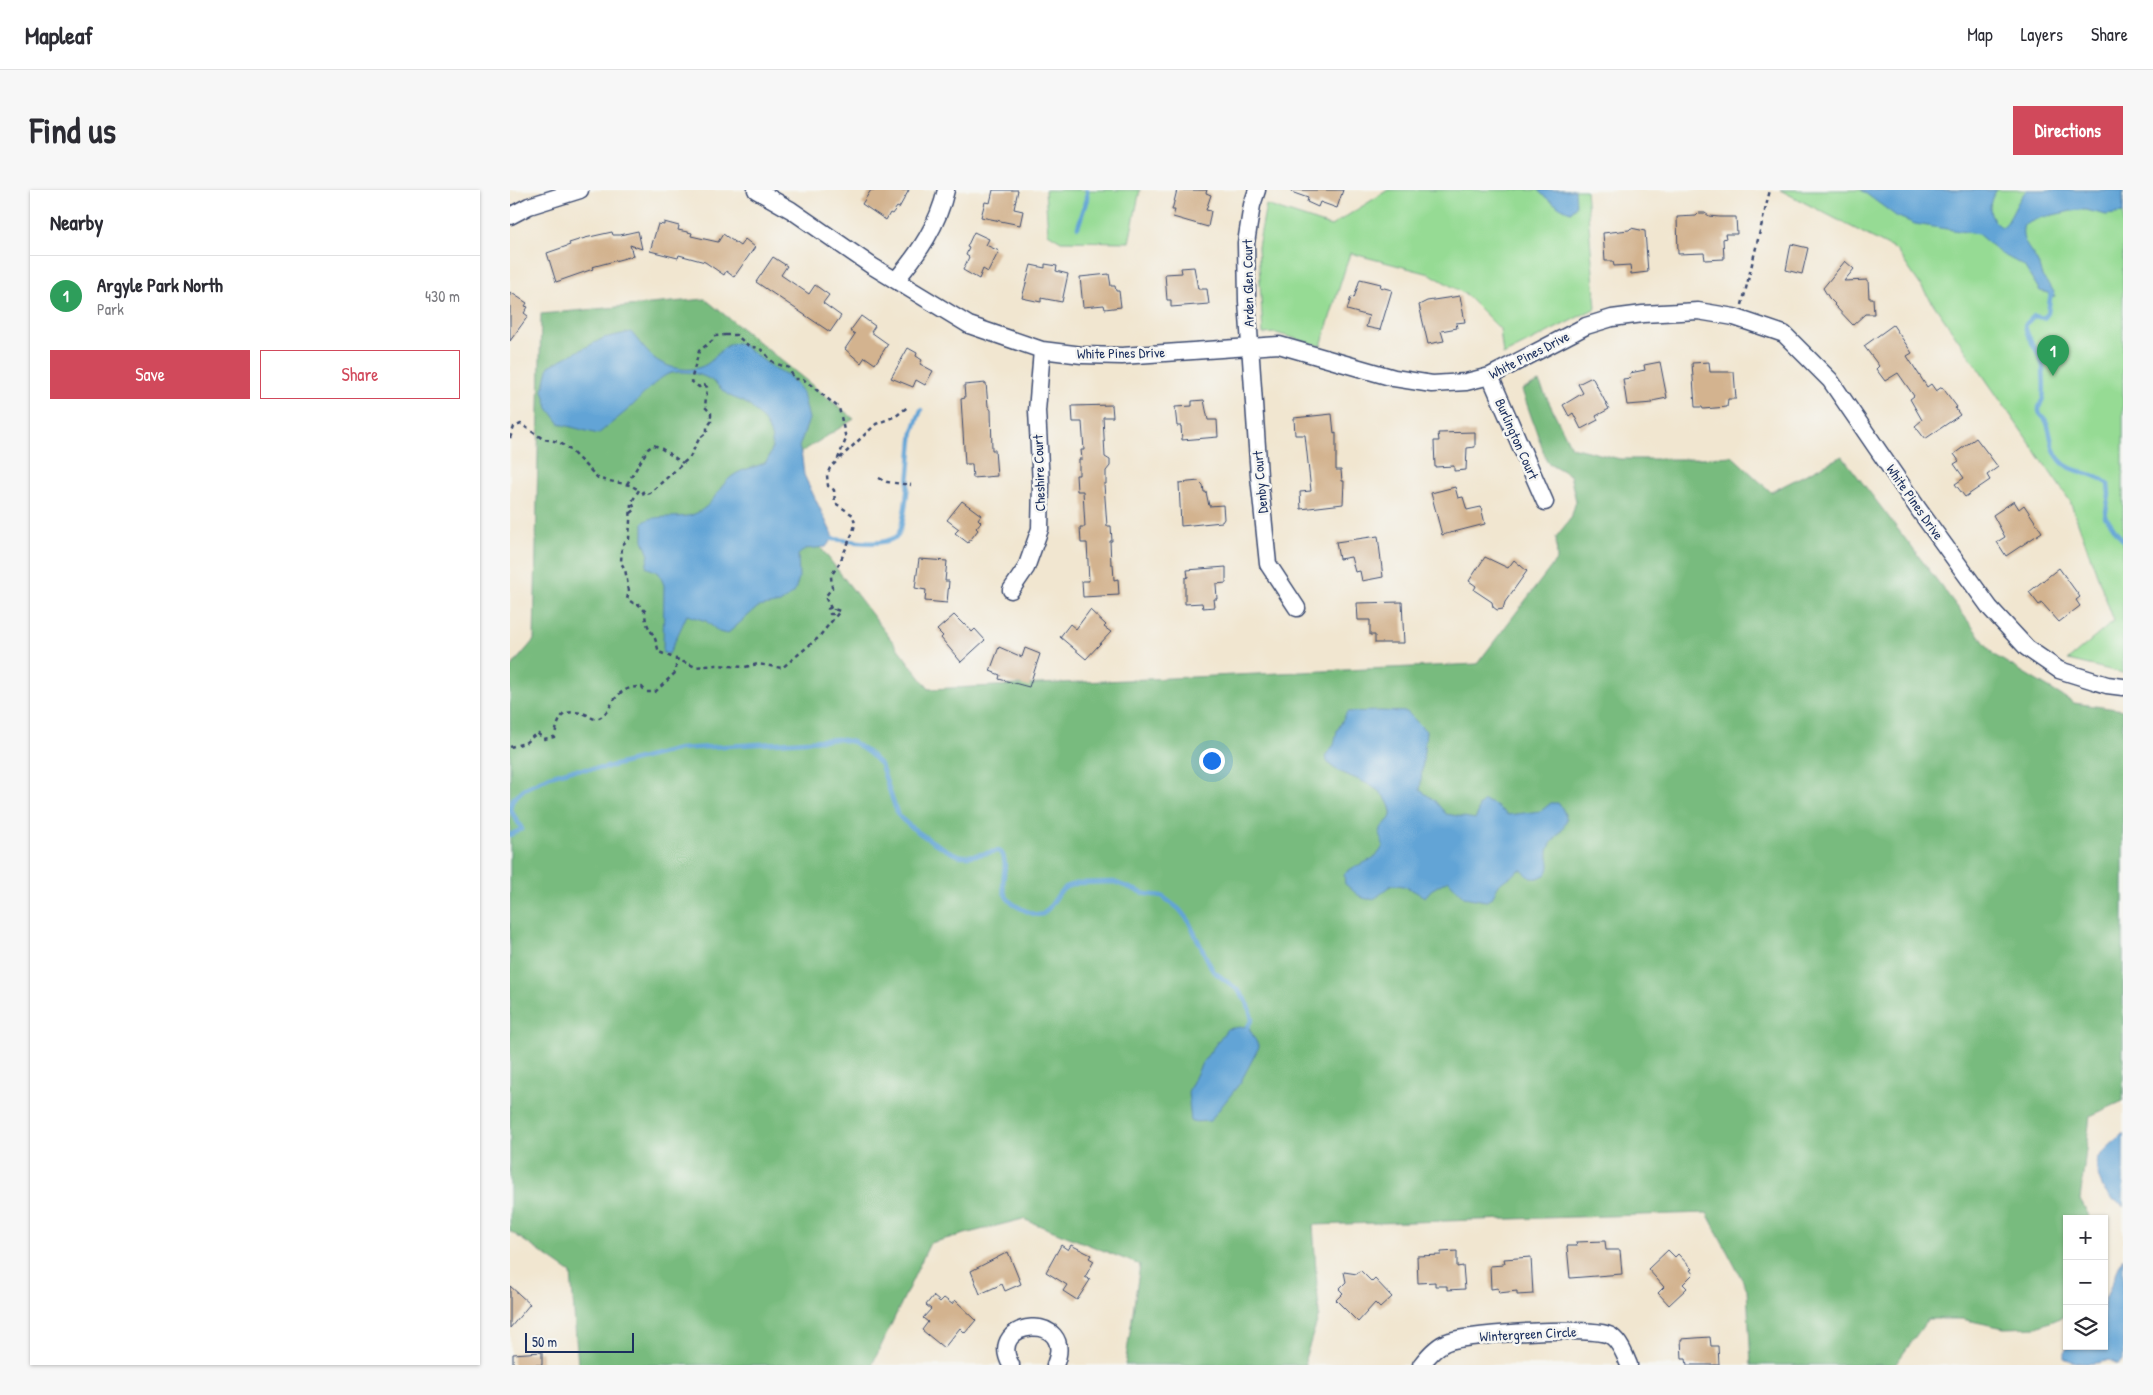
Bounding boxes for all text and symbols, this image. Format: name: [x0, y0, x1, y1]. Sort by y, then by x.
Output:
text: Mapleaf: [25, 19, 93, 51]
text: Map: [1967, 22, 1993, 47]
text: Layers: [2021, 22, 2063, 47]
text: Share: [2091, 22, 2128, 47]
button: Directions: [2013, 106, 2123, 155]
text: Find us: [30, 107, 116, 154]
text: Nearby: [50, 208, 103, 237]
street label: Arden Glen Court: [1237, 239, 1258, 327]
text: Argyle Park North: [97, 272, 223, 298]
text: 1: [63, 285, 69, 307]
text: 430 m: [425, 285, 460, 307]
text: Park: [97, 298, 124, 320]
street label: White Pines Drive: [1485, 326, 1573, 383]
pin: 1: [2037, 335, 2069, 376]
street label: White Pines Drive: [1077, 342, 1166, 363]
button: Save: [50, 350, 250, 399]
button: Share: [260, 350, 460, 399]
street label: Burlington Court: [1490, 395, 1544, 483]
street label: Cheshire Court: [1028, 434, 1049, 512]
street label: Denby Court: [1247, 450, 1273, 514]
street label: White Pines Drive: [1882, 460, 1949, 544]
your location: [1199, 748, 1225, 774]
map controls: [2063, 1215, 2108, 1350]
button: +: [2063, 1215, 2108, 1260]
button: −: [2063, 1260, 2108, 1305]
button: layers: [2063, 1305, 2108, 1350]
street label: Wintergreen Circle: [1479, 1321, 1577, 1347]
scale bar: [525, 1330, 634, 1353]
text: 50 m: [532, 1332, 557, 1351]

